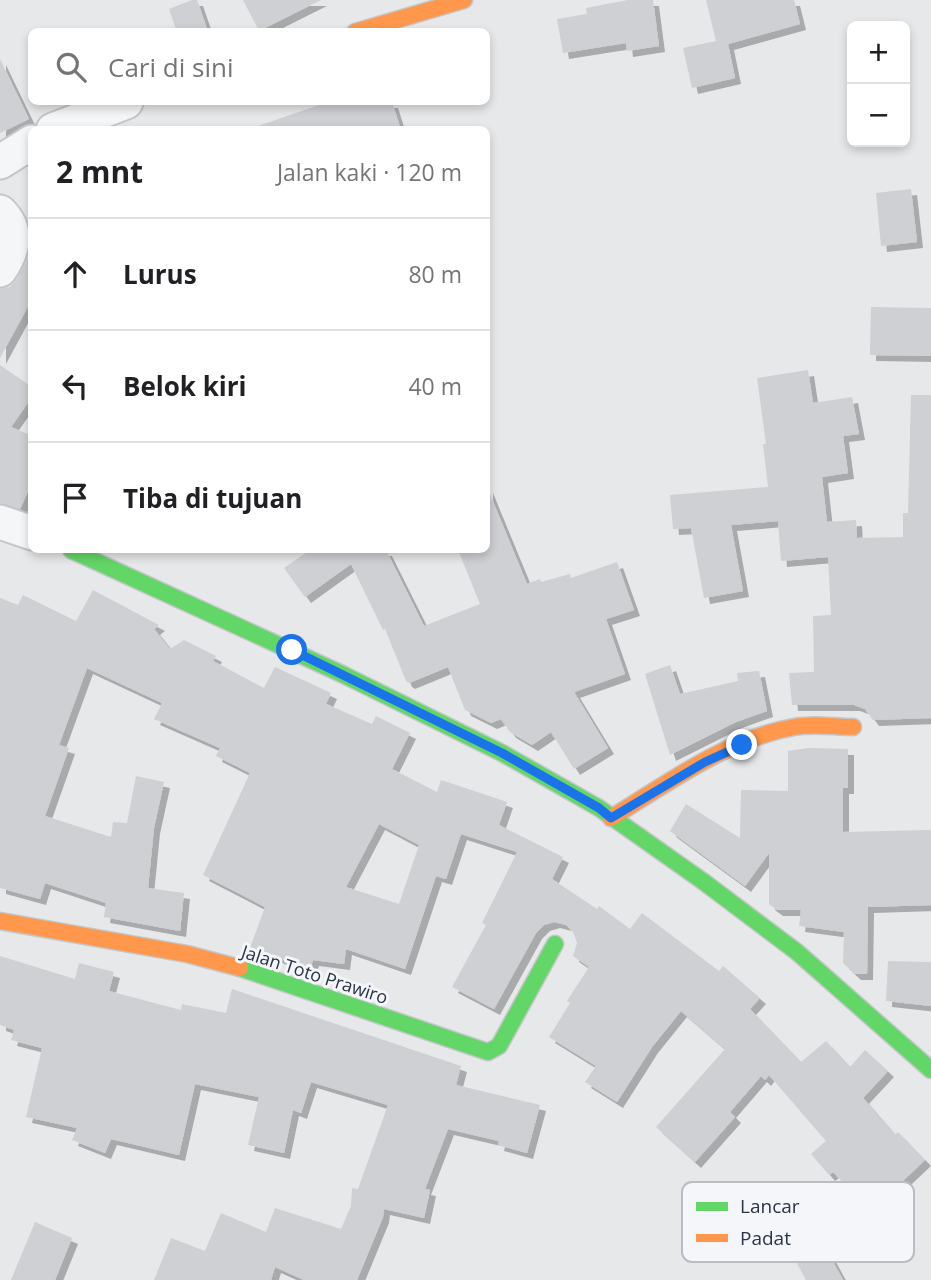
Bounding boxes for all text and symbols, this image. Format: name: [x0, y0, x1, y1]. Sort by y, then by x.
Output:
map controls: [847, 21, 910, 147]
button: +: [847, 21, 910, 84]
search box: [28, 28, 490, 105]
icon: search: [52, 48, 90, 86]
text: Cari di sini: [108, 49, 233, 85]
button: −: [847, 84, 910, 147]
text: 2 mnt: [56, 151, 143, 192]
text: Jalan kaki · 120 m: [277, 156, 462, 188]
icon: ahead: [56, 255, 94, 293]
text: Lurus: [123, 256, 197, 292]
text: 80 m: [408, 258, 462, 290]
icon: left: [56, 367, 94, 405]
text: Belok kiri: [123, 368, 247, 404]
text: 40 m: [408, 370, 462, 402]
icon: arrive: [56, 479, 94, 517]
text: Tiba di tujuan: [123, 480, 302, 516]
route start: [276, 634, 307, 665]
route end: [726, 729, 757, 760]
street label: Jalan Toto Prawiro: [237, 938, 391, 1009]
legend: [682, 1182, 914, 1262]
text: Lancar: [740, 1193, 800, 1219]
text: Padat: [740, 1225, 791, 1251]

